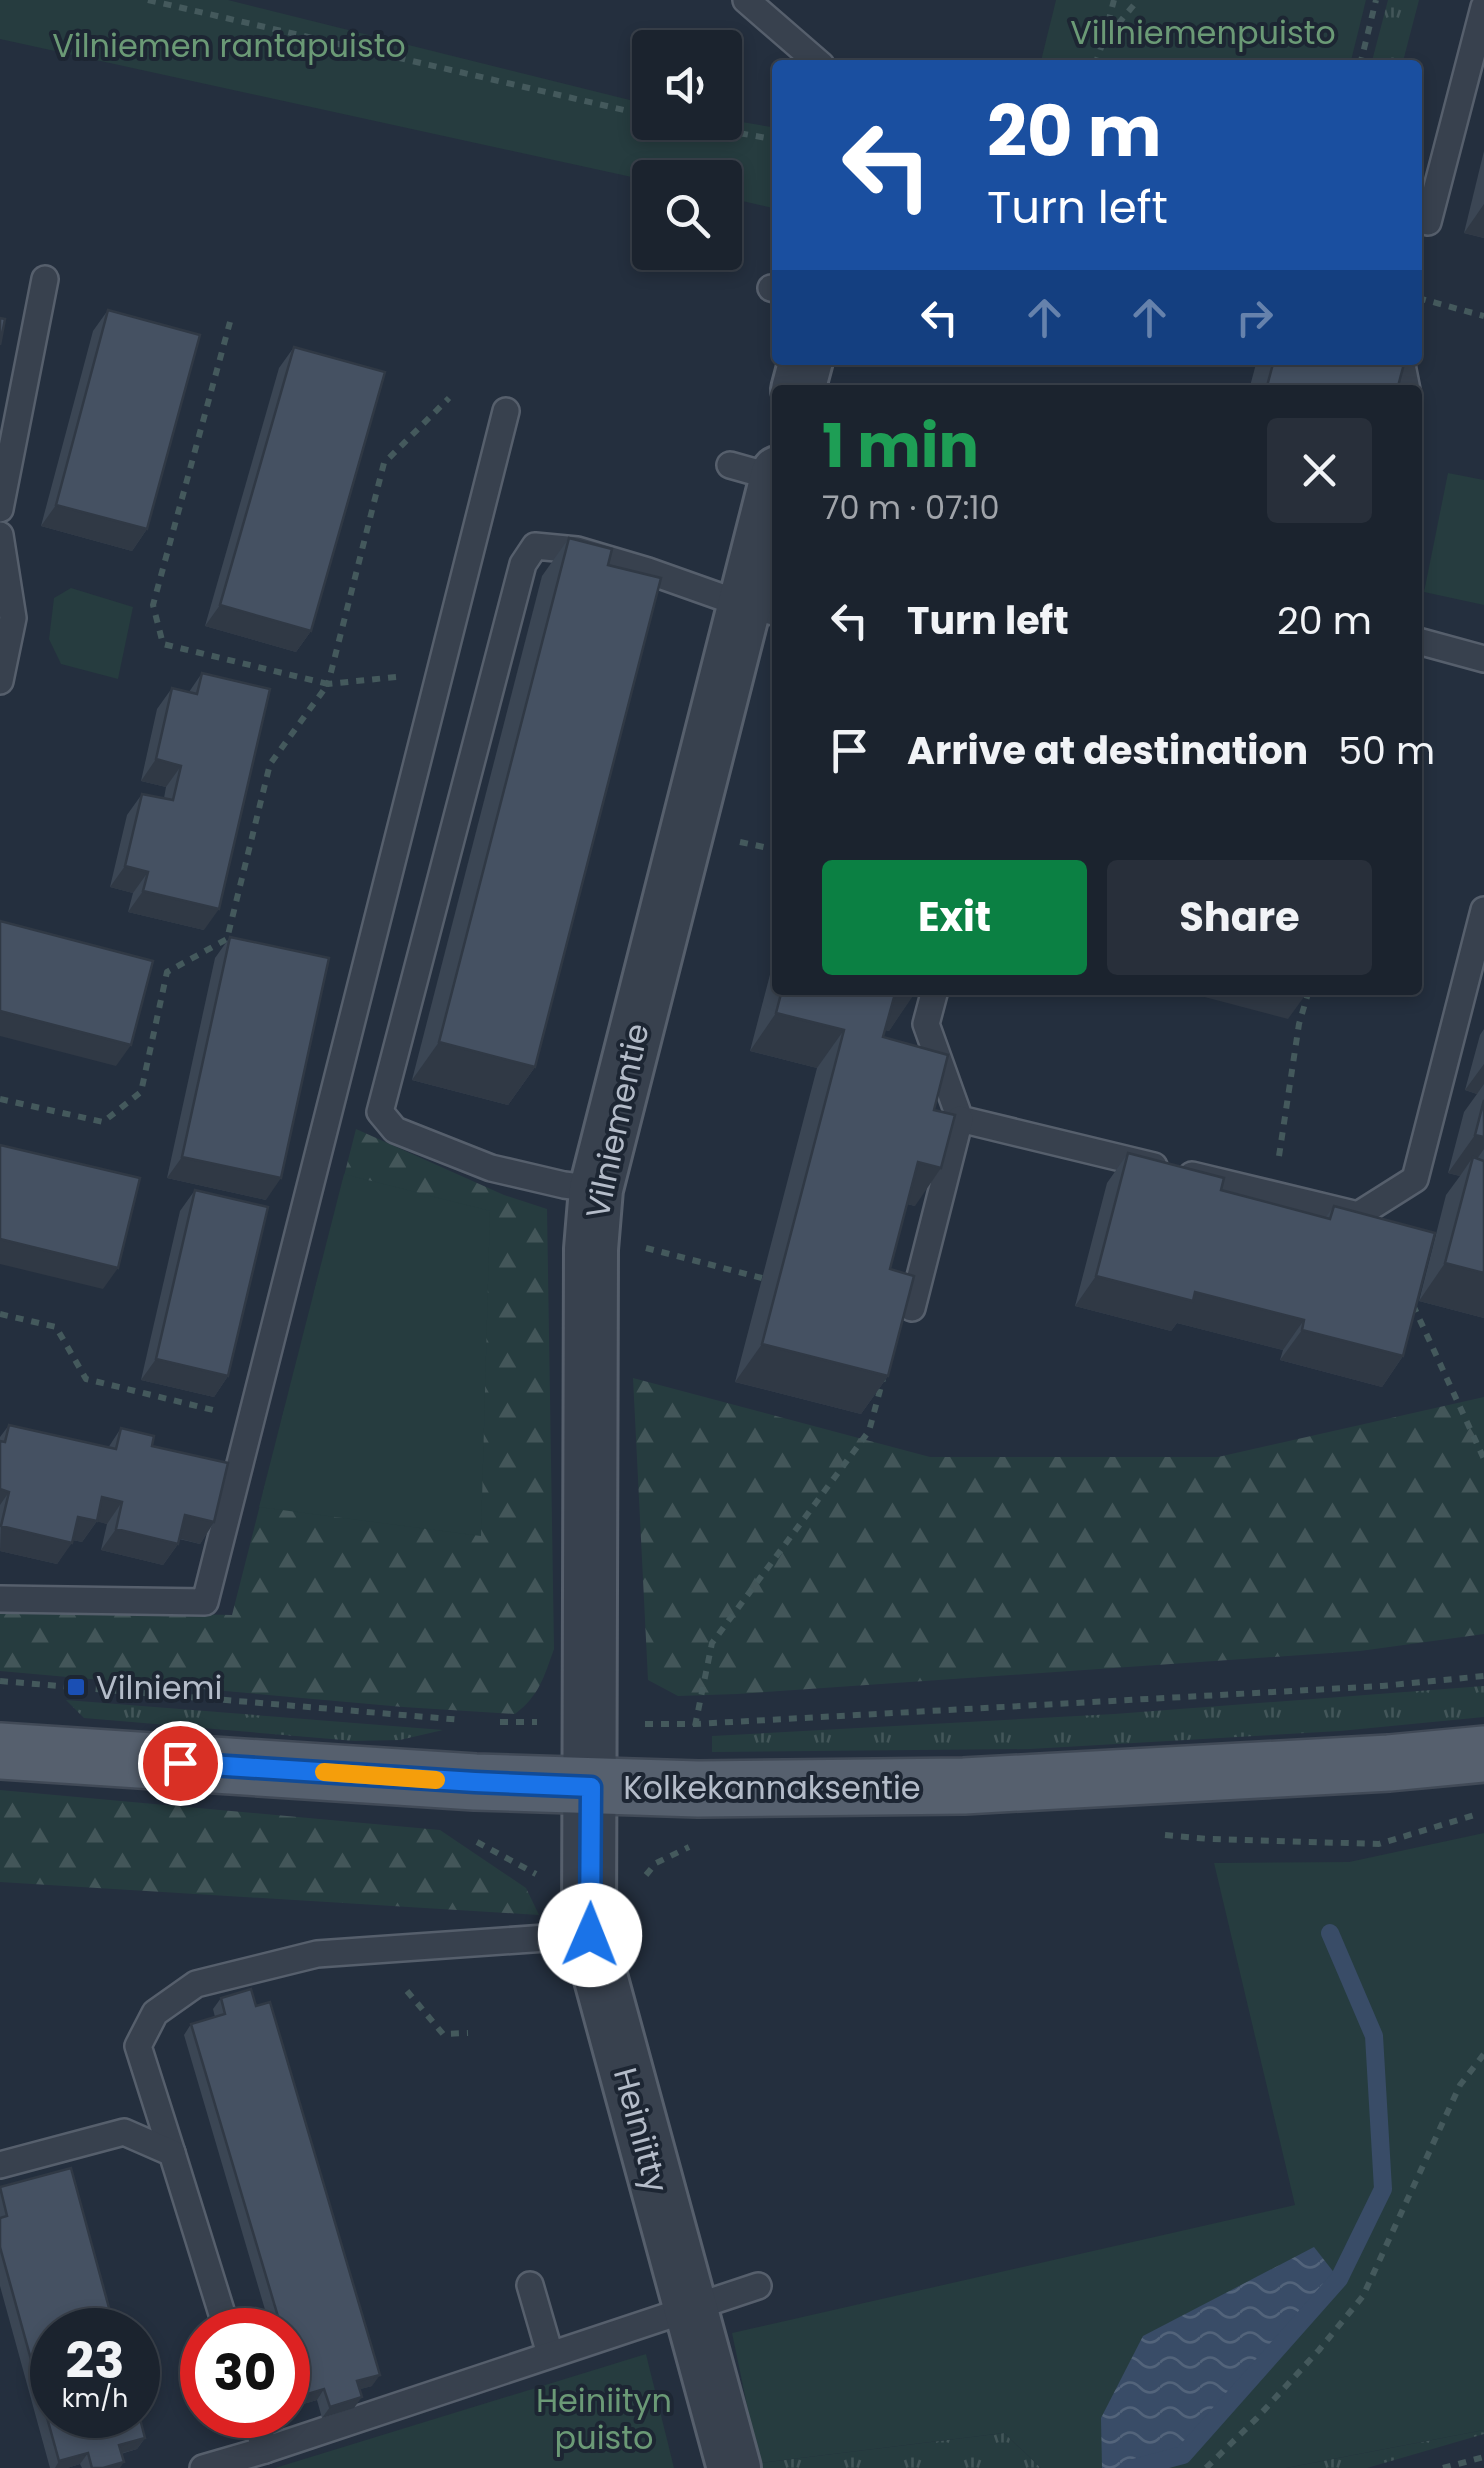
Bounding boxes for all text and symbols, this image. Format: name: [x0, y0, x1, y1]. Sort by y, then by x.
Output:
park label: Villniemenpuisto: [1070, 10, 1336, 55]
park label: Vilniemen rantapuisto: [52, 23, 406, 68]
map controls: [632, 30, 742, 270]
button: sound: [632, 30, 742, 140]
text: 20 m: [987, 82, 1162, 181]
icon: left: [822, 100, 952, 230]
button: search: [632, 160, 742, 270]
text: Turn left: [987, 176, 1168, 239]
icon: left: [912, 290, 967, 345]
icon: ahead: [1017, 290, 1072, 345]
icon: ahead: [1122, 290, 1177, 345]
icon: right: [1227, 290, 1282, 345]
text: 1 min: [822, 404, 979, 488]
button: close: [1267, 418, 1372, 523]
text: 70 m · 07:10: [822, 485, 1000, 530]
icon: left: [822, 593, 877, 648]
text: Turn left: [907, 594, 1069, 647]
text: 20 m: [1277, 594, 1372, 647]
icon: arrive: [822, 723, 877, 778]
text: Arrive at destination: [907, 724, 1308, 777]
text: 50 m: [1338, 724, 1435, 777]
button: Exit: [822, 860, 1087, 975]
button: Share: [1107, 860, 1372, 975]
street label: Vilniementie: [574, 1019, 660, 1223]
place label: Vilniemi: [96, 1665, 222, 1710]
marker: Vilniemi: [65, 1676, 87, 1698]
pin: [138, 1721, 223, 1806]
icon: arrive: [153, 1736, 208, 1791]
street label: Kolkekannaksentie: [623, 1765, 921, 1810]
position arrow: [538, 1883, 642, 1987]
street label: Heiniitty: [603, 2063, 679, 2197]
speed limit sign: 30: [180, 2308, 310, 2438]
text: 23: [66, 2325, 124, 2396]
park label: Heiniityn puisto: [536, 2378, 672, 2460]
text: km/h: [62, 2381, 128, 2416]

